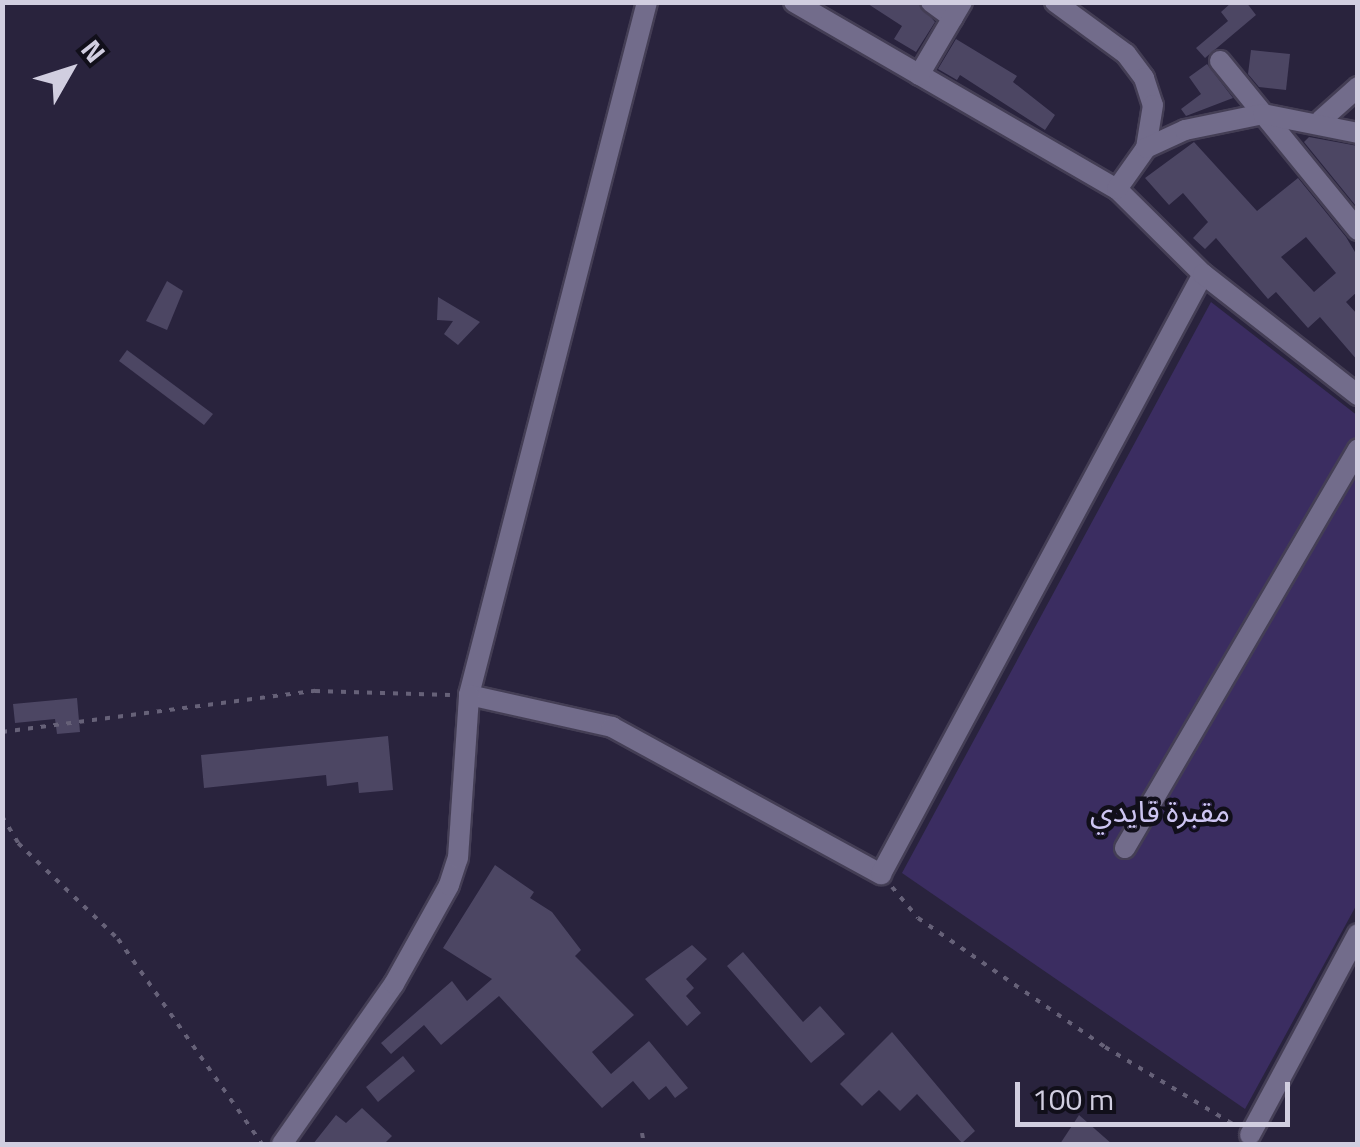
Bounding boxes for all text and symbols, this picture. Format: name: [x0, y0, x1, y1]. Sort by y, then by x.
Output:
north arrow: [20, 20, 120, 120]
text: N: [71, 30, 117, 72]
park label: مقبرة قايدي: [1090, 793, 1230, 829]
scale bar: [1020, 1062, 1295, 1124]
text: 100 m: [1032, 1076, 1114, 1122]

